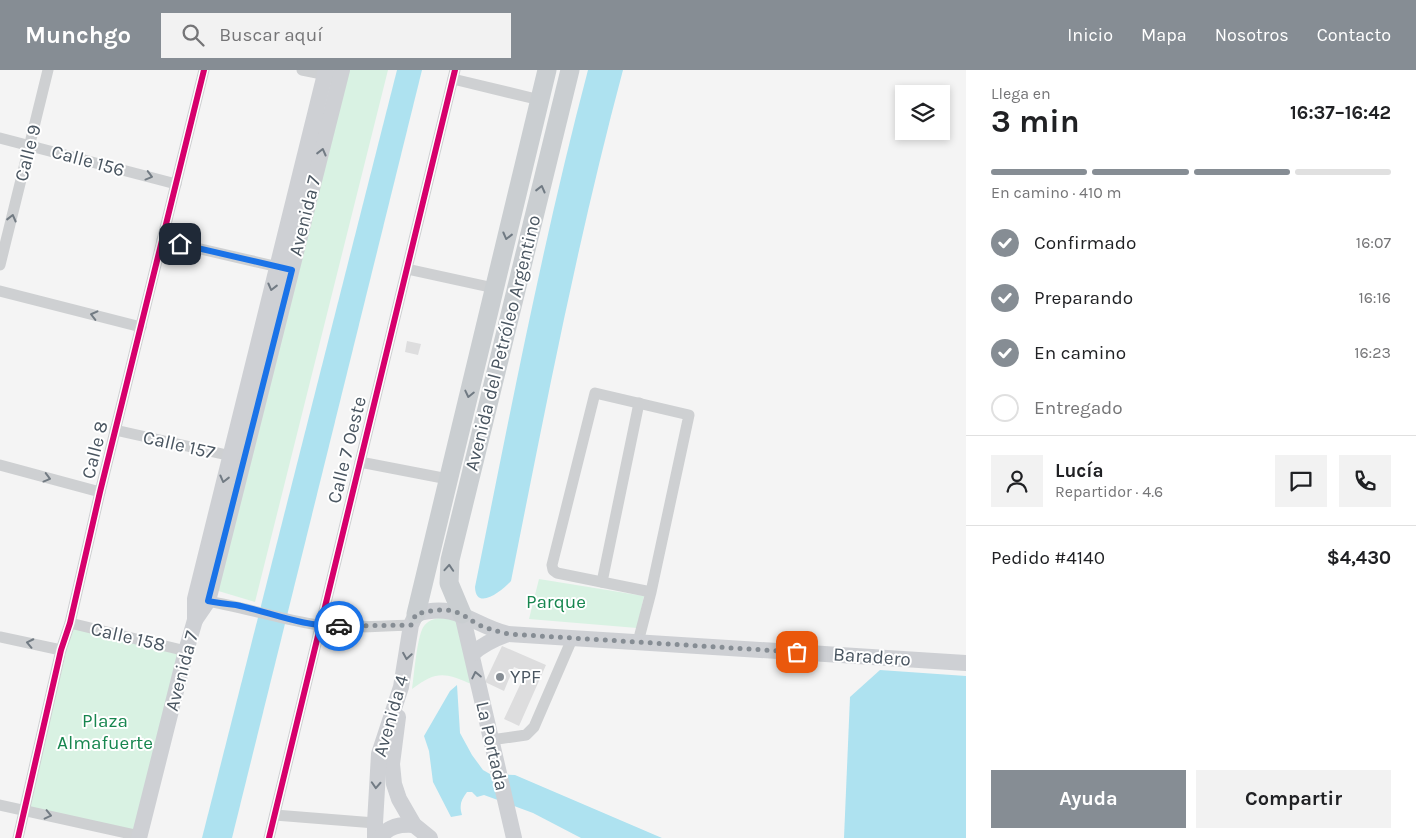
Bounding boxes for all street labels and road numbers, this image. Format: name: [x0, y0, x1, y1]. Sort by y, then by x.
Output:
street label: Calle 9: [10, 122, 46, 184]
street label: Calle 156: [49, 141, 127, 181]
street label: Avenida 7: [284, 173, 326, 258]
street label: Avenida del Petróleo Argentino: [461, 213, 545, 473]
street label: Calle 7 Oeste: [323, 394, 371, 506]
street label: Calle 8: [77, 419, 113, 481]
street label: Calle 157: [141, 426, 217, 464]
street label: Calle 158: [89, 618, 167, 656]
street label: Avenida 7: [161, 628, 203, 713]
street label: Baradero: [832, 643, 912, 671]
street label: Avenida 4: [369, 672, 413, 759]
street label: La Portada: [471, 699, 513, 793]

